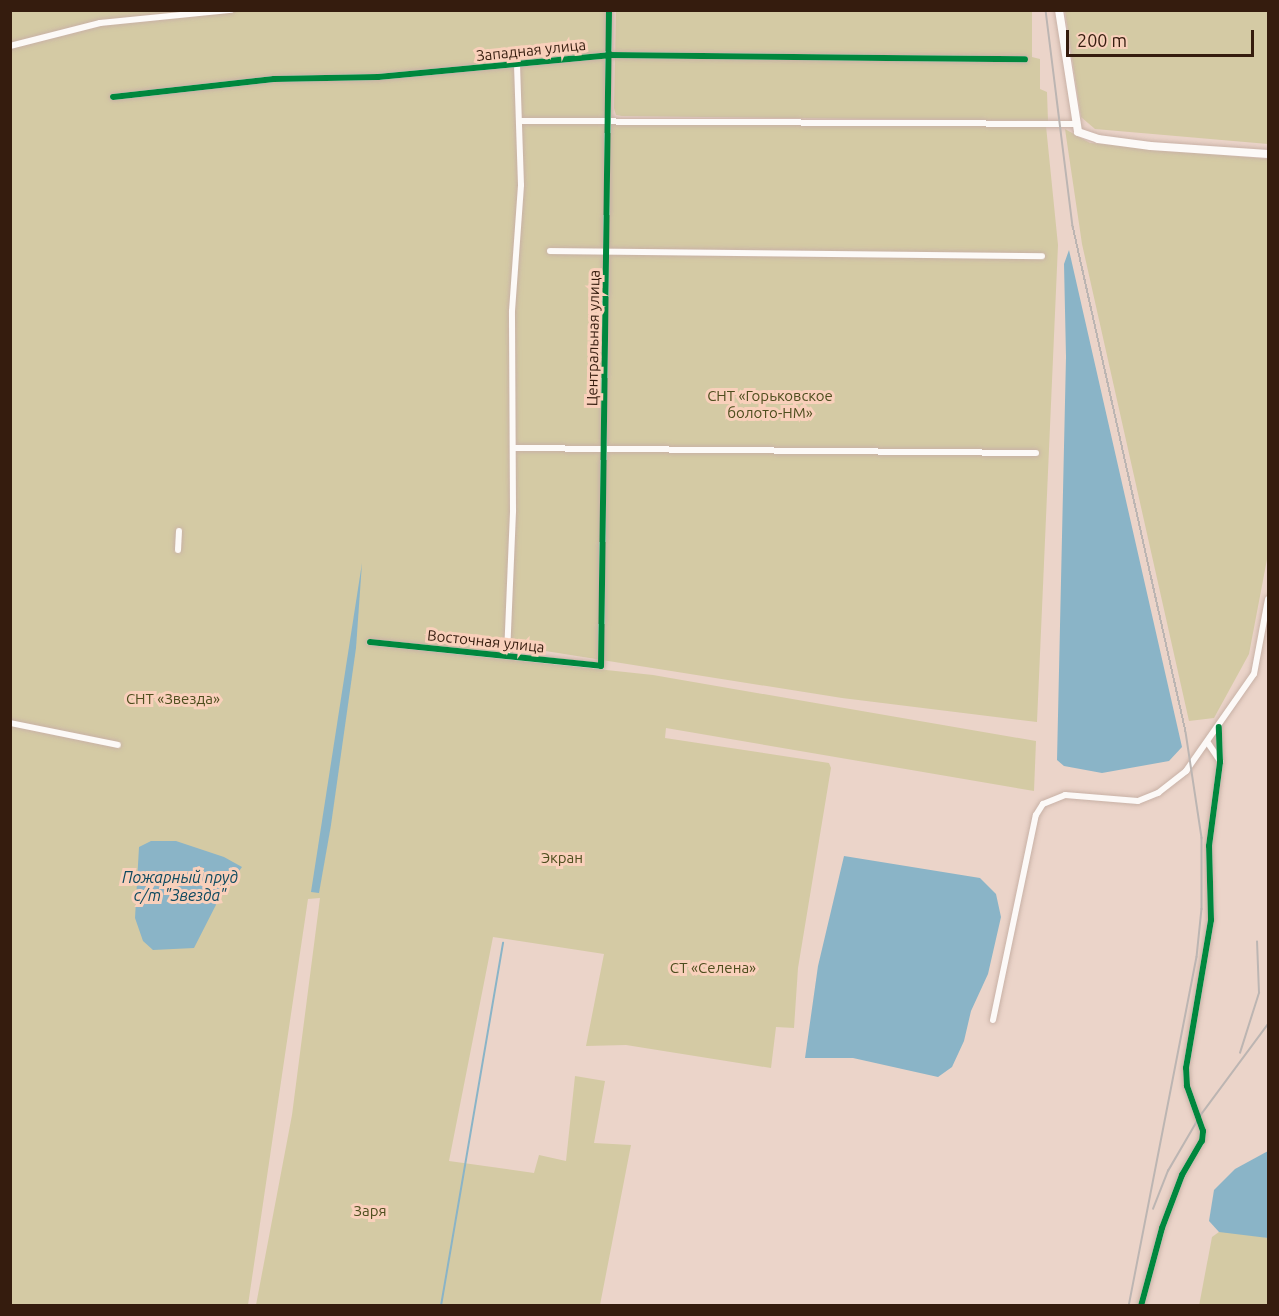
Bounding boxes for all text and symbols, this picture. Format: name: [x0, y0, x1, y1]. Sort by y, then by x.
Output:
scale bar: [1069, 18, 1256, 56]
text: 200 m: [1077, 30, 1127, 50]
street label: Западная улица: [475, 35, 587, 65]
street label: Центральная улица: [583, 270, 603, 406]
park label: СНТ «Горьковское болото-НМ»: [707, 386, 833, 421]
street label: Восточная улица: [426, 626, 546, 656]
park label: СНТ «Звезда»: [126, 690, 220, 708]
park label: Экран: [541, 849, 583, 867]
water label: Пожарный пруд с/т "Звезда": [122, 867, 238, 905]
park label: СТ «Селена»: [670, 959, 756, 977]
park label: Заря: [354, 1202, 386, 1220]

